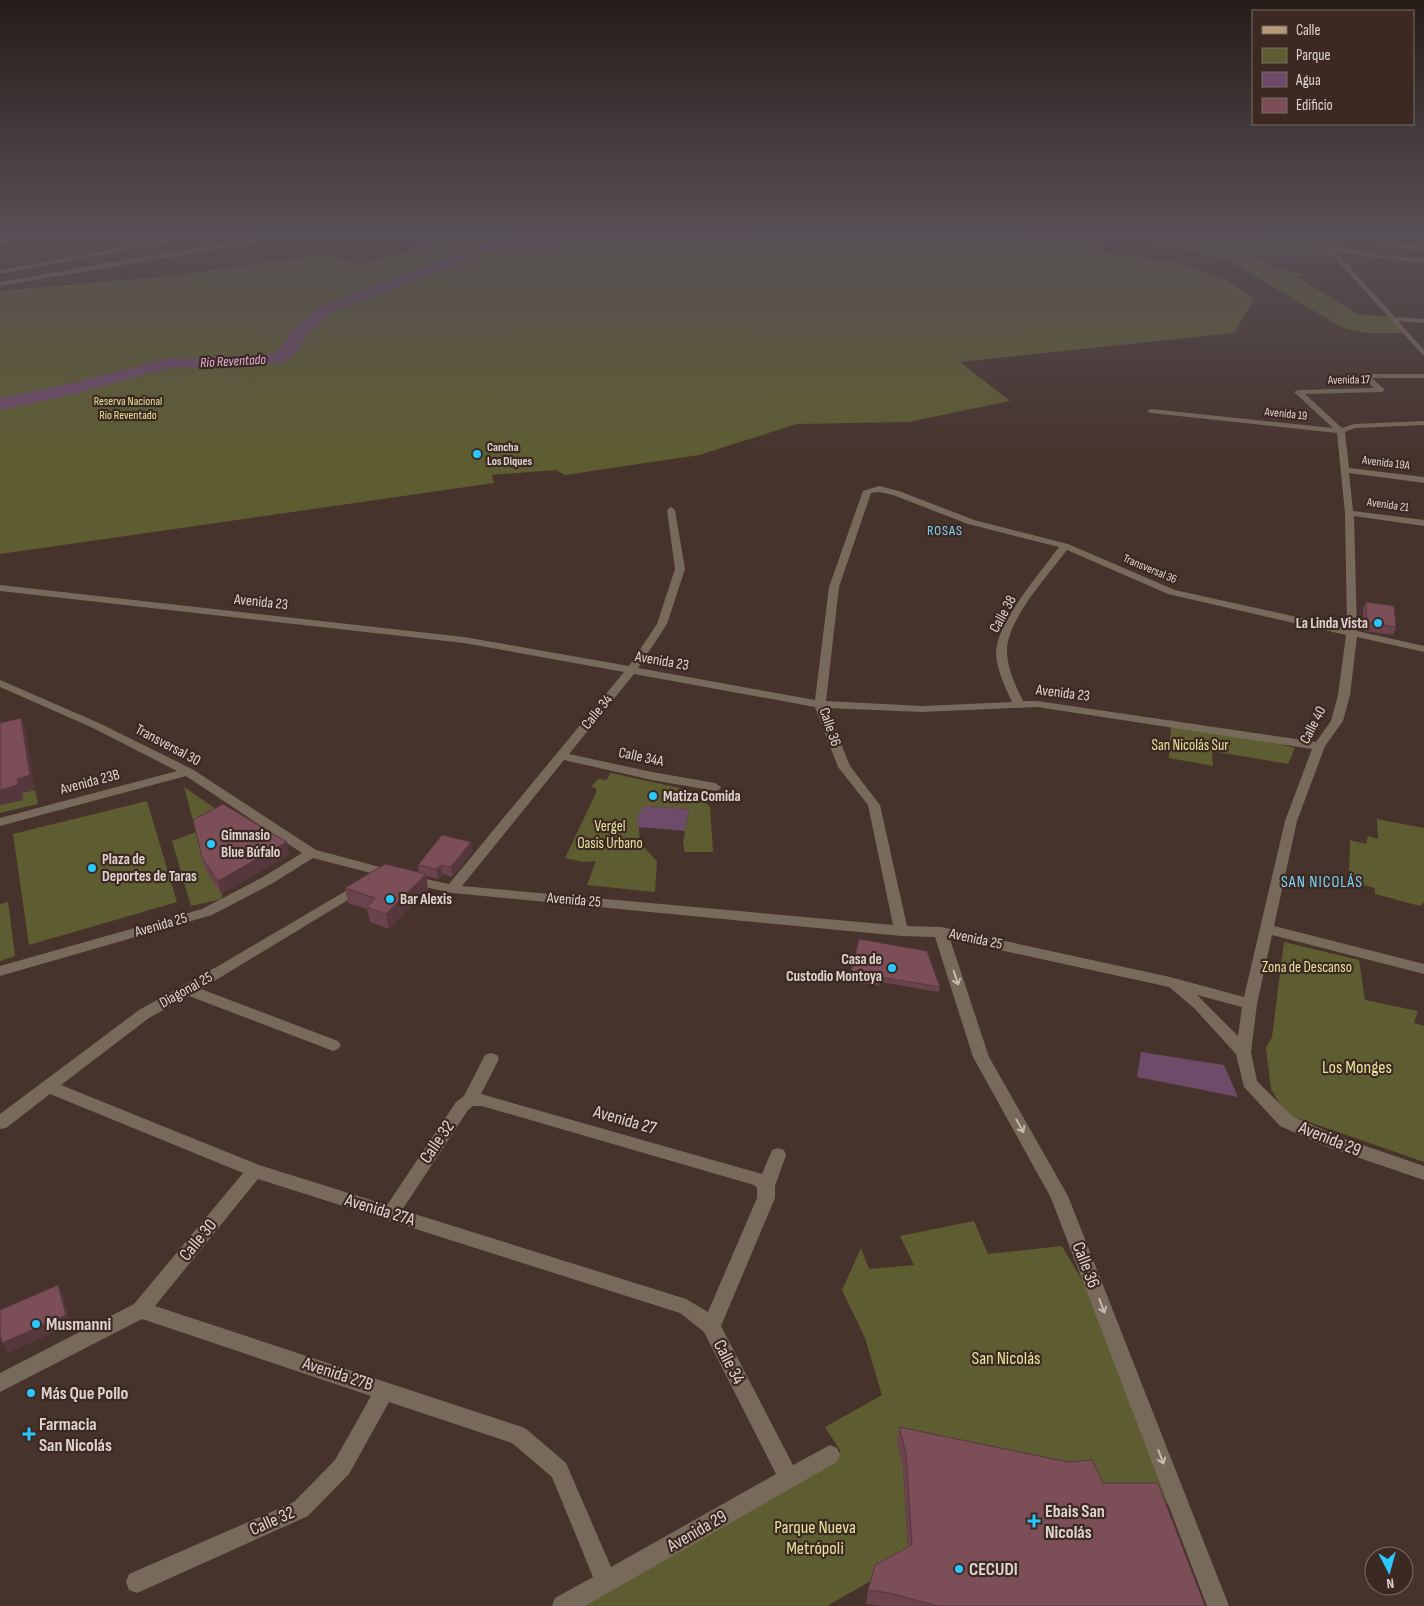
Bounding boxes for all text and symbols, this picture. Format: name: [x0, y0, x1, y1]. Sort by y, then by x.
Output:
legend: [1252, 10, 1414, 125]
text: Calle: [1296, 21, 1320, 40]
text: Parque: [1296, 46, 1331, 65]
text: Agua: [1295, 71, 1321, 90]
text: Edificio: [1296, 96, 1333, 115]
water label: Rio Reventado: [200, 351, 267, 371]
street label: Avenida 17: [1327, 372, 1370, 388]
park label: Reserva Nacional Río Reventado: [94, 394, 162, 423]
street label: Avenida 19: [1263, 404, 1308, 424]
place label: Cancha Los Diques: [487, 440, 533, 469]
marker: Cancha Los Diques: [471, 448, 483, 460]
street label: Avenida 19A: [1360, 453, 1412, 473]
street label: Avenida 21: [1365, 494, 1411, 515]
district label: ROSAS: [927, 522, 963, 539]
street label: Transversal 36: [1121, 551, 1179, 587]
street label: Avenida 23: [232, 590, 289, 614]
street label: Calle 38: [985, 592, 1021, 636]
place label: La Linda Vista: [1296, 614, 1368, 633]
marker: La Linda Vista: [1372, 617, 1384, 629]
street label: Avenida 23: [633, 647, 690, 675]
street label: Avenida 23: [1034, 680, 1091, 706]
street label: Calle 34: [577, 691, 617, 733]
street label: Calle 40: [1296, 703, 1330, 747]
street label: Calle 36: [815, 705, 845, 749]
street label: Transversal 30: [132, 720, 204, 770]
park label: San Nicolás Sur: [1152, 736, 1229, 755]
street label: Calle 34A: [617, 743, 666, 771]
street label: Avenida 23B: [57, 765, 122, 799]
place label: Matiza Comida: [663, 787, 741, 806]
marker: Matiza Comida: [647, 790, 659, 802]
park label: Vergel Oasis Urbano: [577, 817, 643, 853]
place label: Gimnasio Blue Búfalo: [221, 826, 280, 862]
marker: Gimnasio Blue Búfalo: [205, 838, 217, 850]
place label: Plaza de Deportes de Taras: [102, 850, 197, 886]
marker: Plaza de Deportes de Taras: [86, 862, 98, 874]
district label: SAN NICOLÁS: [1281, 873, 1363, 892]
street label: Avenida 25: [545, 888, 602, 912]
place label: Bar Alexis: [400, 890, 452, 909]
marker: Bar Alexis: [384, 893, 396, 905]
street label: Avenida 25: [132, 908, 189, 942]
street label: Avenida 25: [947, 924, 1004, 954]
place label: Casa de Custodio Montoya: [786, 950, 882, 986]
park label: Zona de Descanso: [1262, 958, 1352, 977]
marker: Casa de Custodio Montoya: [886, 962, 898, 974]
street label: Diagonal 25: [156, 968, 216, 1012]
one-way arrow: [952, 970, 962, 986]
park label: Los Monges: [1322, 1057, 1392, 1078]
street label: Avenida 27: [590, 1101, 660, 1139]
street label: Calle 32: [415, 1117, 459, 1167]
street label: Avenida 29: [1295, 1117, 1364, 1161]
one-way arrow: [1016, 1119, 1026, 1133]
street label: Avenida 27A: [342, 1189, 418, 1231]
street label: Calle 30: [175, 1215, 221, 1265]
street label: Calle 36: [1068, 1239, 1104, 1291]
one-way arrow: [1098, 1298, 1107, 1313]
place label: Musmanni: [46, 1314, 111, 1335]
marker: Musmanni: [30, 1318, 42, 1330]
street label: Calle 34: [709, 1336, 749, 1388]
park label: San Nicolás: [971, 1348, 1041, 1369]
street label: Avenida 27B: [299, 1352, 376, 1395]
place label: Más Que Pollo: [41, 1383, 128, 1404]
marker: Más Que Pollo: [25, 1387, 37, 1399]
place label: Farmacia San Nicolás: [39, 1414, 112, 1456]
marker: Farmacia San Nicolás: [23, 1428, 35, 1440]
one-way arrow: [1157, 1449, 1166, 1464]
place label: Ebais San Nicolás: [1045, 1501, 1105, 1543]
street label: Calle 32: [246, 1502, 298, 1540]
street label: Avenida 29: [663, 1506, 731, 1557]
marker: Ebais San Nicolás: [1027, 1514, 1041, 1528]
park label: Parque Nueva Metrópoli: [774, 1517, 856, 1559]
north arrow: [1364, 1546, 1414, 1596]
place label: CECUDI: [969, 1559, 1018, 1580]
marker: CECUDI: [953, 1563, 965, 1575]
text: N: [1386, 1575, 1395, 1592]

